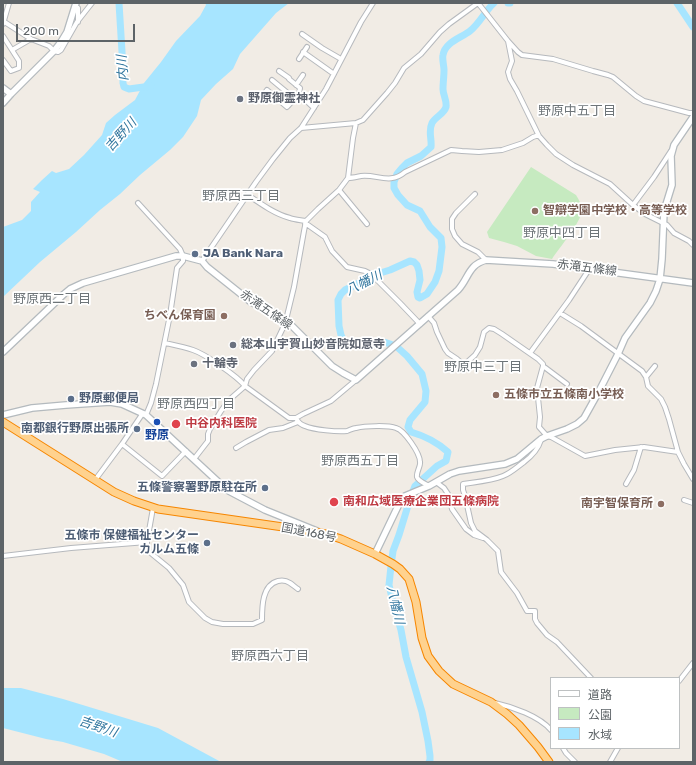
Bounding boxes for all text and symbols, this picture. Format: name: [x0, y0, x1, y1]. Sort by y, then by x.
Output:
scale bar: [18, 16, 137, 42]
text: 200 m: [23, 24, 59, 38]
water label: 内川: [114, 54, 132, 82]
place label: 野原御霊神社: [248, 92, 320, 106]
marker: 野原御霊神社: [235, 94, 245, 104]
district label: 野原中五丁目: [538, 103, 616, 119]
water label: 吉野川: [102, 115, 140, 155]
district label: 野原西三丁目: [202, 188, 280, 204]
place label: 智辯学園中学校・高等学校: [543, 204, 687, 218]
marker: 智辯学園中学校・高等学校: [530, 206, 540, 216]
district label: 野原中四丁目: [523, 225, 601, 241]
place label: JA Bank Nara: [203, 247, 283, 261]
marker: JA Bank Nara: [190, 249, 200, 259]
street label: 赤滝五條線: [556, 257, 618, 279]
water label: 八幡川: [343, 267, 385, 299]
street label: 赤滝五條線: [237, 287, 295, 333]
district label: 野原西二丁目: [13, 291, 91, 307]
place label: ちべん保育園: [144, 309, 216, 323]
marker: ちべん保育園: [219, 311, 229, 321]
place label: 総本山宇賀山妙音院如意寺: [241, 338, 385, 352]
marker: 総本山宇賀山妙音院如意寺: [228, 340, 238, 350]
place label: 十輪寺: [202, 357, 238, 371]
marker: 十輪寺: [189, 359, 199, 369]
district label: 野原中三丁目: [444, 359, 522, 375]
place label: 五條市立五條南小学校: [504, 388, 624, 402]
marker: 五條市立五條南小学校: [491, 390, 501, 400]
place label: 野原郵便局: [79, 392, 139, 406]
marker: 野原郵便局: [66, 394, 76, 404]
district label: 野原西四丁目: [157, 396, 235, 412]
marker: 野原: [152, 417, 162, 427]
place label: 中谷内科医院: [185, 417, 257, 431]
marker: 中谷内科医院: [170, 418, 182, 430]
place label: 南都銀行野原出張所: [21, 422, 129, 436]
marker: 南都銀行野原出張所: [132, 424, 142, 434]
place label: 野原: [145, 429, 169, 443]
district label: 野原西五丁目: [321, 453, 399, 469]
place label: 五條警察署野原駐在所: [137, 481, 257, 495]
marker: 五條警察署野原駐在所: [260, 483, 270, 493]
place label: 南和広域医療企業団五條病院: [343, 495, 499, 509]
marker: 南和広域医療企業団五條病院: [328, 496, 340, 508]
place label: 南宇智保育所: [581, 497, 653, 511]
marker: 南宇智保育所: [656, 499, 666, 509]
street label: 国道168号: [280, 521, 338, 545]
place label: 五條市 保健福祉センター カルム五條: [64, 529, 199, 557]
marker: 五條市 保健福祉センター カルム五條: [202, 538, 212, 548]
water label: 八幡川: [383, 584, 407, 626]
district label: 野原西六丁目: [231, 648, 309, 664]
legend: [550, 677, 680, 749]
text: 道路: [588, 688, 612, 702]
text: 公園: [588, 708, 612, 722]
water label: 吉野川: [77, 713, 119, 741]
text: 水域: [588, 728, 612, 742]

